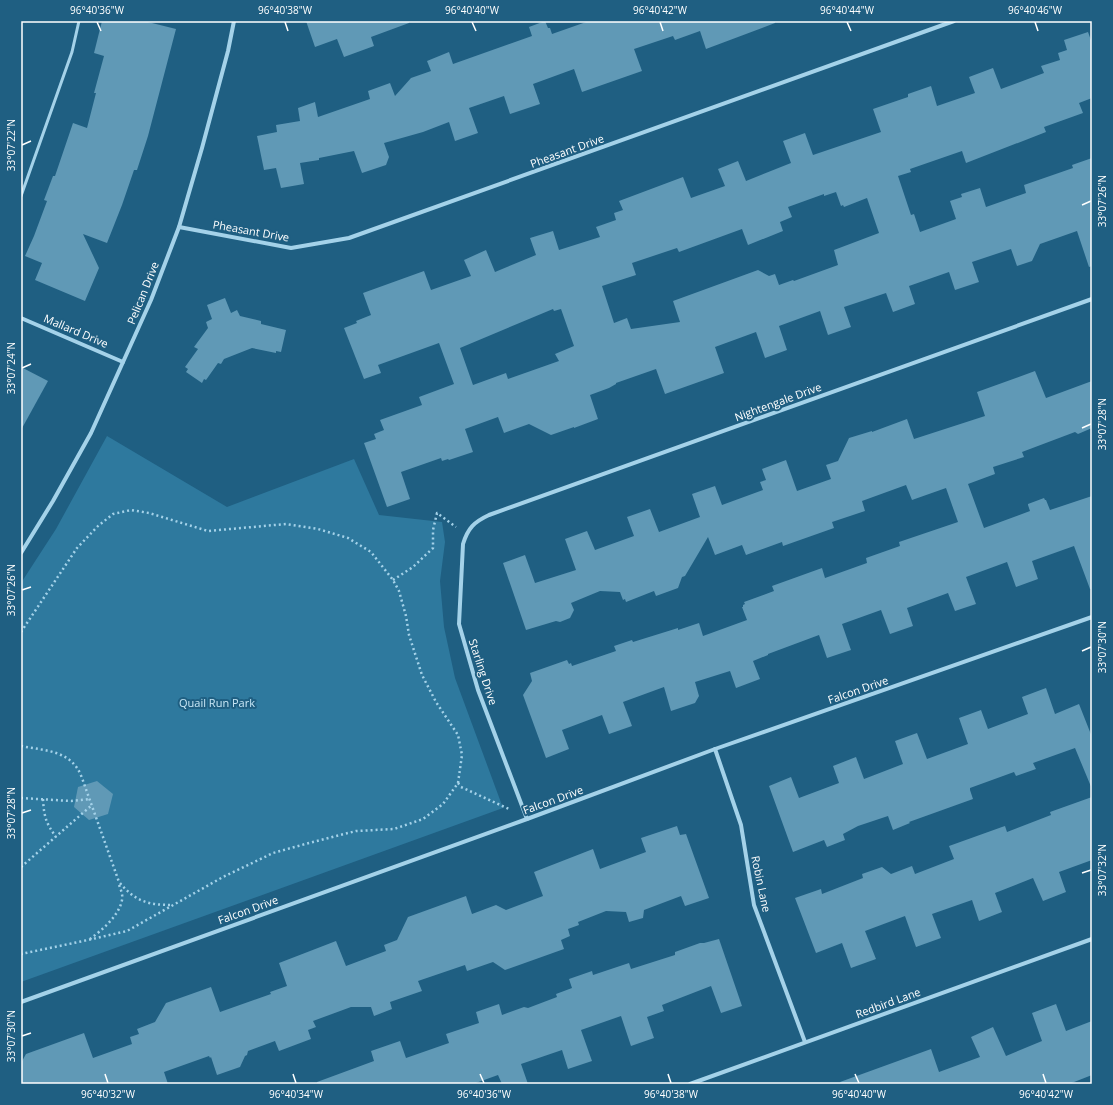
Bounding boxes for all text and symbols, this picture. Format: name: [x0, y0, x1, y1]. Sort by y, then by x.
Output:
text: 96°40'36"W: [70, 3, 125, 17]
text: 96°40'38"W: [258, 3, 313, 17]
text: 96°40'40"W: [445, 3, 500, 17]
text: 96°40'42"W: [633, 3, 688, 17]
text: 96°40'44"W: [820, 3, 875, 17]
text: 96°40'46"W: [1008, 3, 1063, 17]
text: 33°07'22"N: [4, 119, 18, 171]
street label: Pheasant Drive: [528, 130, 606, 171]
text: 33°07'26"N: [1095, 175, 1109, 227]
street label: Pheasant Drive: [212, 216, 291, 245]
street label: Pelican Drive: [123, 259, 162, 326]
street label: Mallard Drive: [42, 310, 111, 351]
text: 33°07'24"N: [4, 342, 18, 394]
street label: Nightengale Drive: [732, 379, 823, 424]
text: 33°07'28"N: [1095, 398, 1109, 450]
text: 33°07'26"N: [4, 564, 18, 616]
text: 33°07'30"N: [1095, 621, 1109, 673]
street label: Starling Drive: [466, 637, 501, 707]
street label: Falcon Drive: [826, 672, 890, 707]
park label: Quail Run Park: [179, 695, 255, 710]
street label: Falcon Drive: [521, 782, 585, 817]
text: 33°07'28"N: [4, 787, 18, 839]
text: 33°07'32"N: [1095, 844, 1109, 896]
street label: Robin Lane: [748, 854, 775, 913]
street label: Falcon Drive: [216, 892, 280, 927]
street label: Redbird Lane: [853, 984, 922, 1021]
text: 33°07'30"N: [4, 1010, 18, 1062]
text: 96°40'32"W: [81, 1087, 136, 1101]
text: 96°40'34"W: [269, 1087, 324, 1101]
text: 96°40'36"W: [457, 1087, 512, 1101]
text: 96°40'38"W: [644, 1087, 699, 1101]
text: 96°40'40"W: [832, 1087, 887, 1101]
text: 96°40'42"W: [1019, 1087, 1074, 1101]

